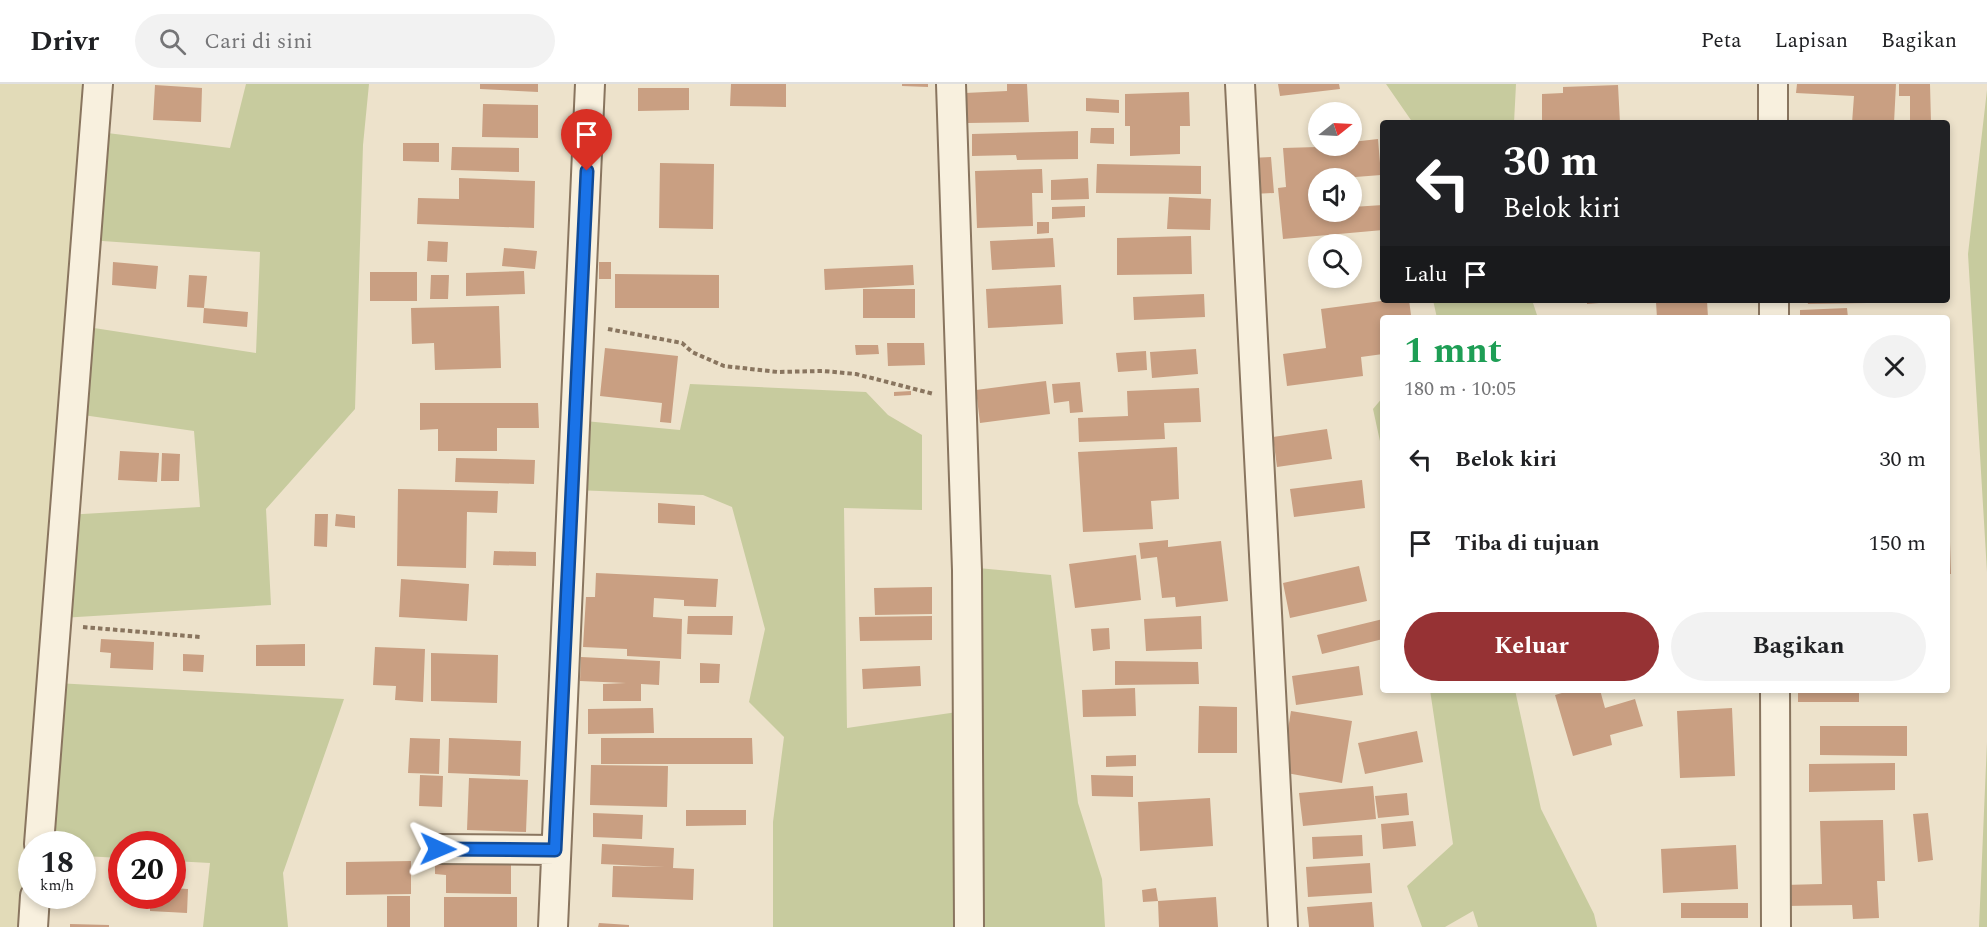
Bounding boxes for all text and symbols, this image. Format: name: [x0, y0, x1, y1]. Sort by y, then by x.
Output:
search box: [135, 14, 555, 68]
text: Drivr: [30, 20, 99, 63]
icon: search: [156, 25, 189, 58]
text: Cari di sini: [204, 25, 313, 58]
text: Peta: [1701, 25, 1741, 57]
text: Lapisan: [1774, 25, 1848, 57]
text: Bagikan: [1881, 25, 1957, 57]
north arrow: [1308, 102, 1362, 156]
map controls: [1308, 102, 1362, 288]
pin: [561, 109, 612, 171]
icon: arrive: [570, 118, 603, 151]
text: 30 m: [1503, 131, 1598, 194]
icon: left: [1404, 144, 1482, 222]
button: sound: [1308, 168, 1362, 222]
text: Belok kiri: [1503, 188, 1621, 230]
button: search: [1308, 234, 1362, 288]
text: Lalu: [1404, 258, 1447, 291]
icon: arrive: [1459, 258, 1492, 291]
text: 1 mnt: [1404, 324, 1502, 379]
button: close: [1863, 335, 1926, 398]
text: 180 m · 10:05: [1404, 374, 1516, 404]
icon: left: [1404, 443, 1437, 476]
text: Belok kiri: [1455, 443, 1557, 476]
text: 30 m: [1880, 443, 1926, 476]
icon: arrive: [1404, 527, 1437, 560]
text: Tiba di tujuan: [1455, 527, 1600, 560]
text: 150 m: [1869, 527, 1926, 560]
button: Keluar: [1404, 612, 1659, 681]
button: Bagikan: [1671, 612, 1926, 681]
position arrow: [406, 817, 470, 881]
speed limit sign: 20: [108, 831, 186, 909]
text: 18: [40, 840, 74, 886]
text: km/h: [40, 874, 74, 897]

